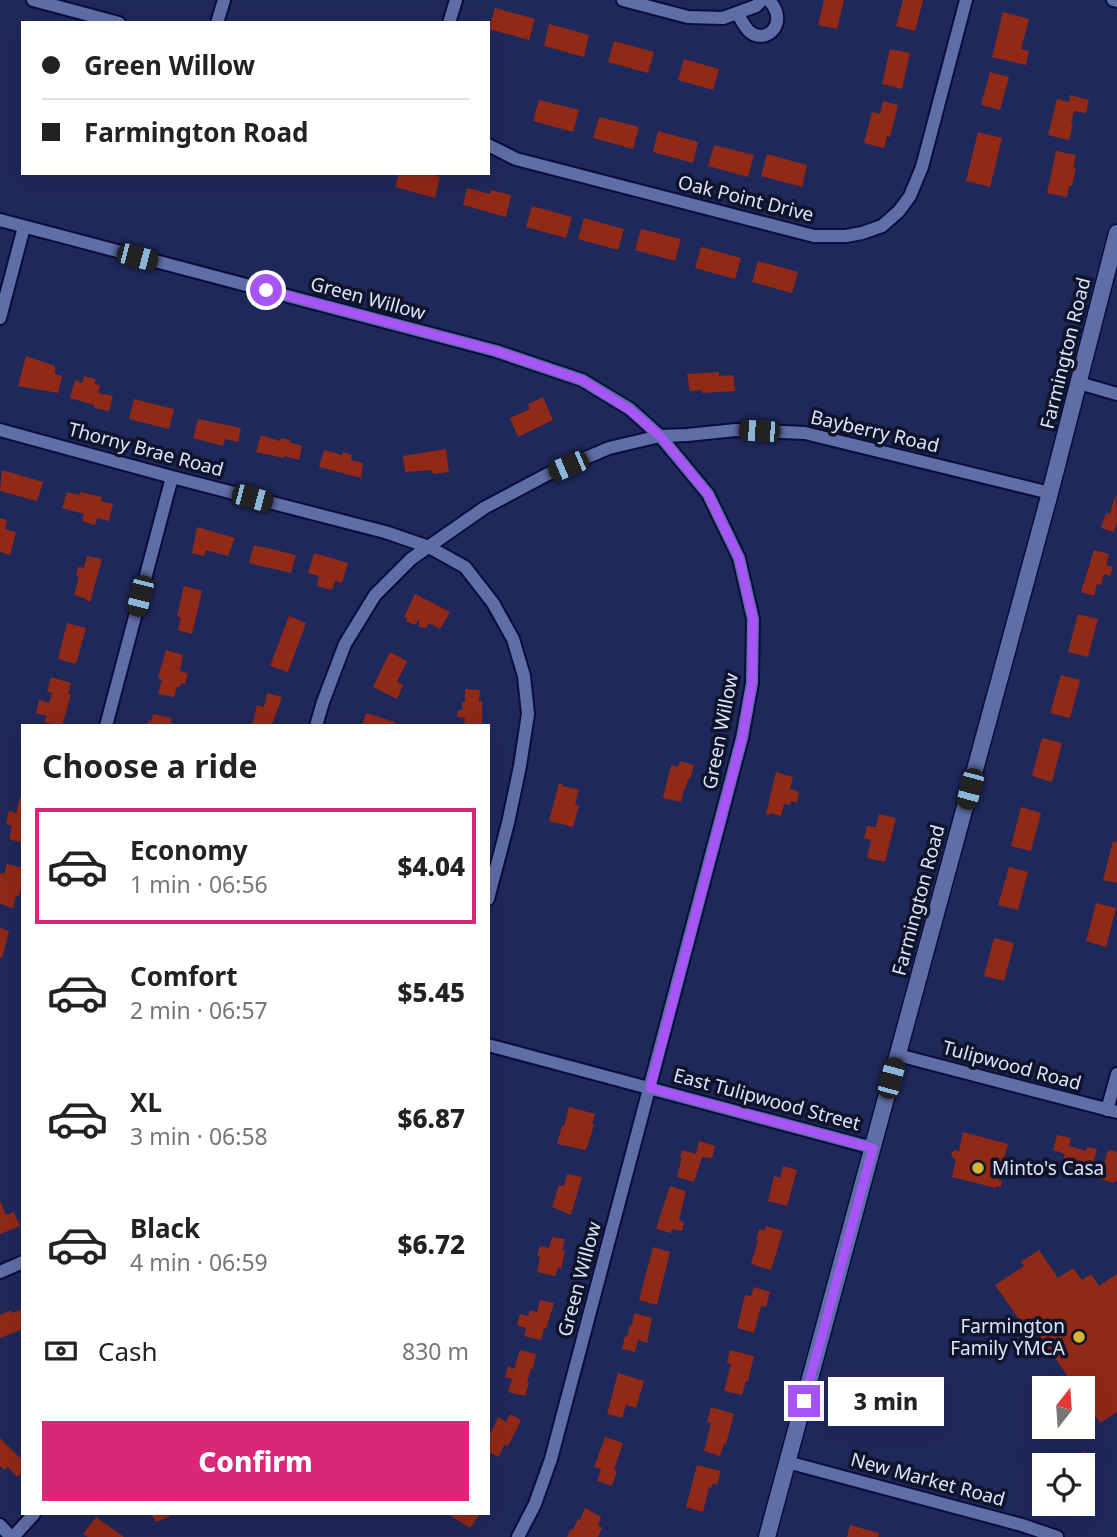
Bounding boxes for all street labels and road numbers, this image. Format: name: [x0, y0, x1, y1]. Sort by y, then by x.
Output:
street label: Oak Point Drive: [675, 169, 817, 227]
street label: Green Willow: [308, 270, 428, 326]
street label: Farmington Road: [1034, 275, 1096, 431]
street label: Bayberry Road: [808, 404, 942, 458]
street label: Thorny Brae Road: [65, 416, 227, 482]
street label: Green Willow: [696, 671, 744, 791]
street label: Farmington Road: [885, 822, 951, 978]
street label: Tulipwood Road: [940, 1034, 1084, 1096]
street label: East Tulipwood Street: [671, 1062, 863, 1136]
street label: Green Willow: [551, 1219, 607, 1339]
street label: New Market Road: [848, 1446, 1008, 1512]

